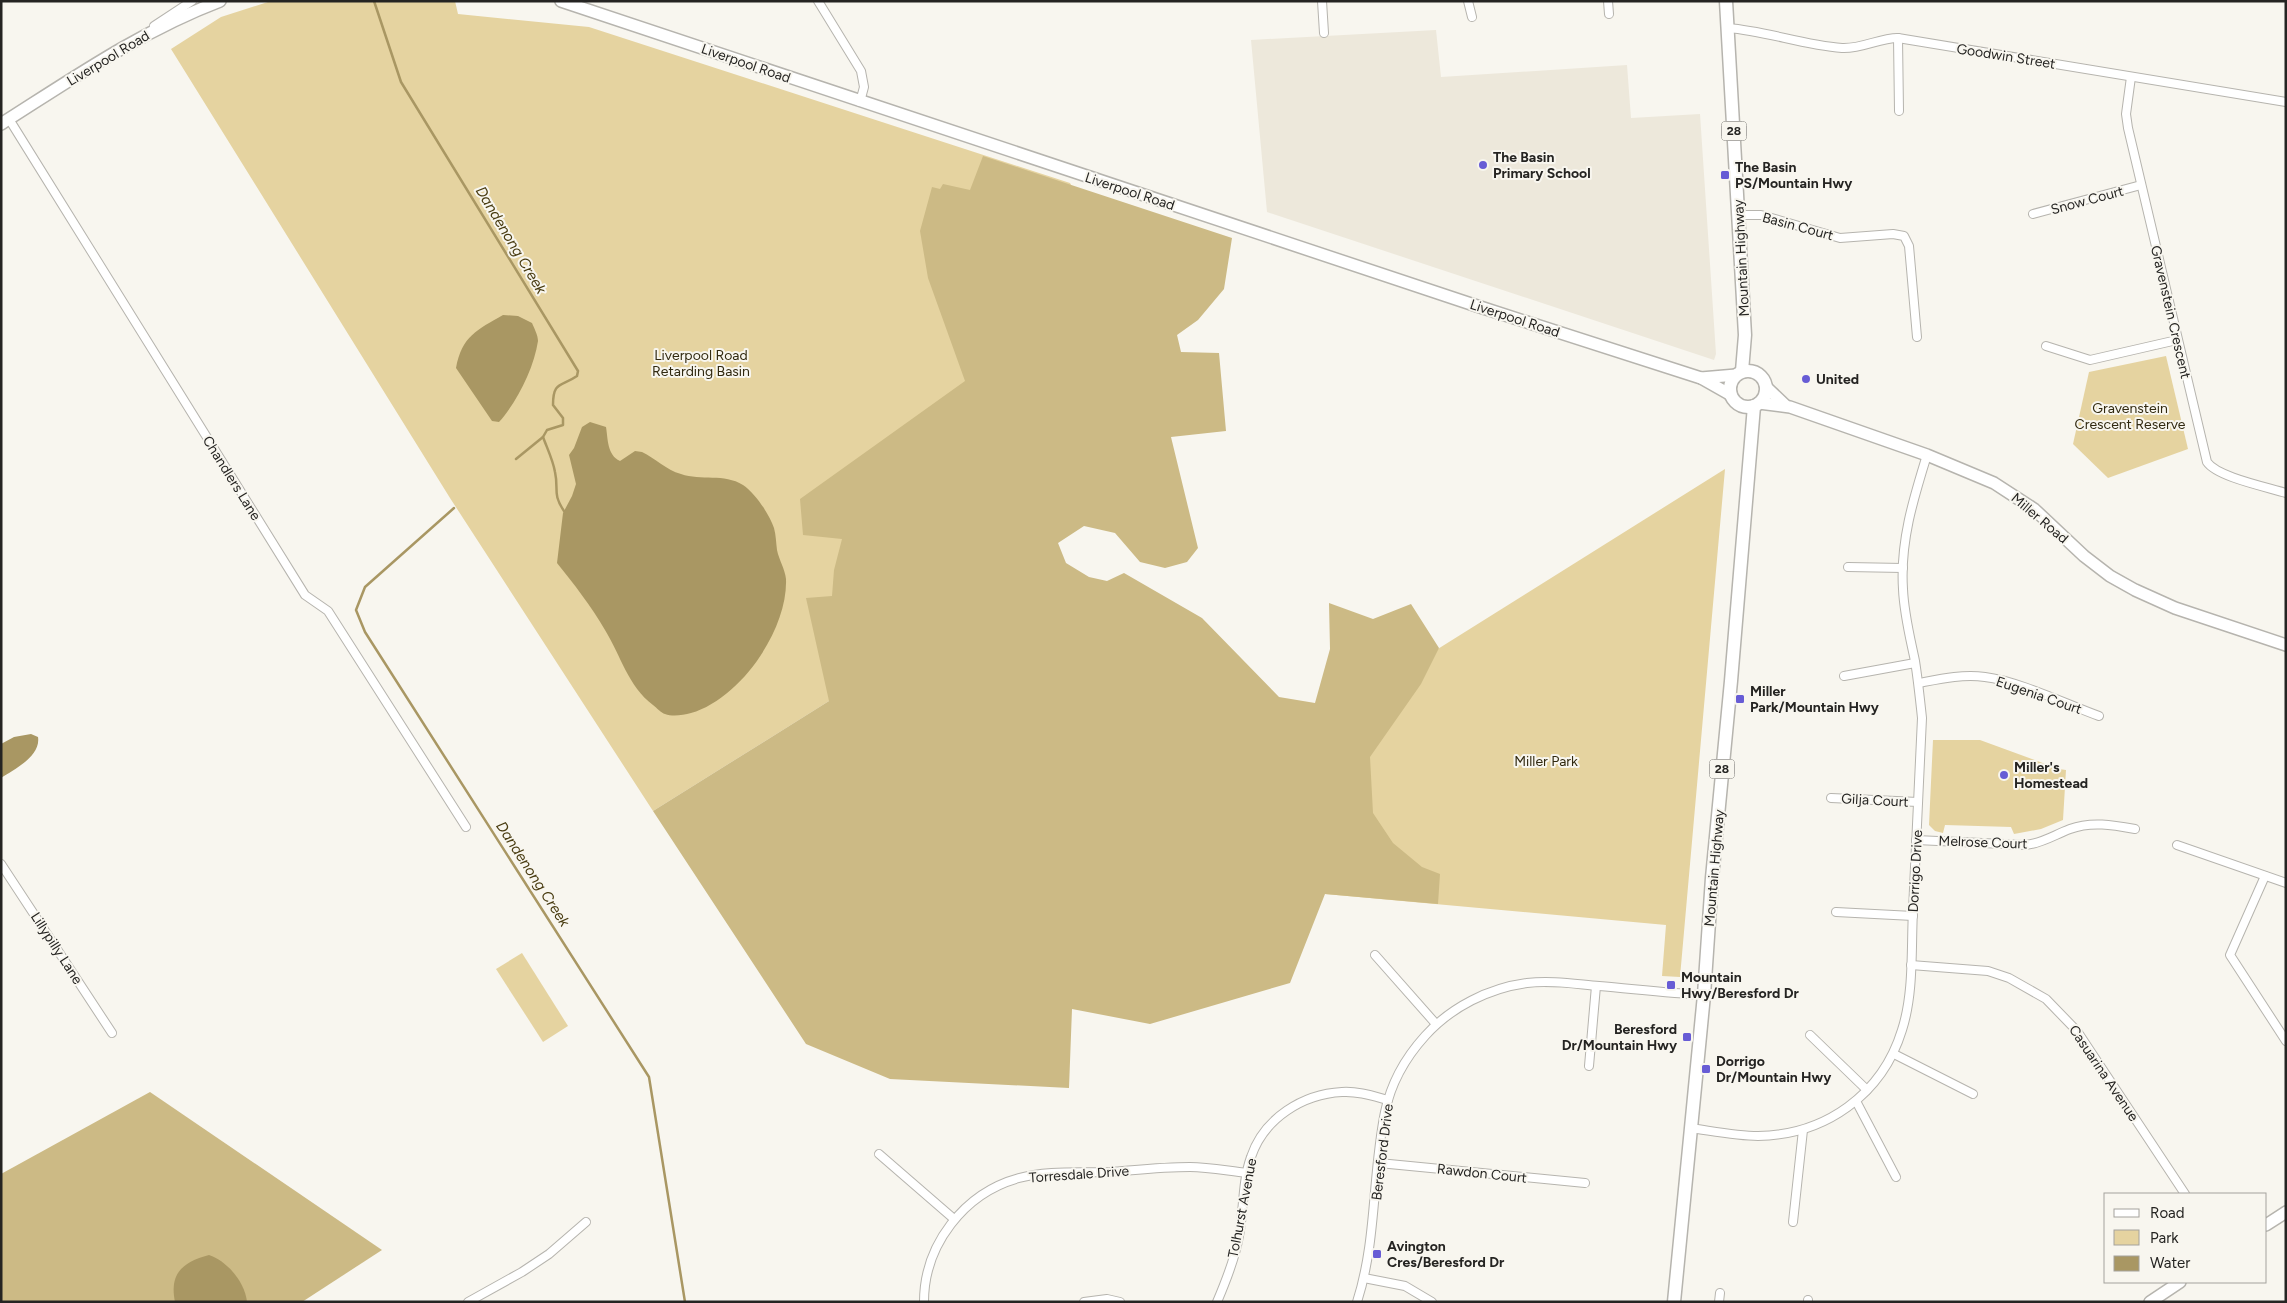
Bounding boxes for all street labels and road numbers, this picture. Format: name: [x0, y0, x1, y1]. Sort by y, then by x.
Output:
street label: Liverpool Road: [64, 27, 153, 90]
street label: Liverpool Road: [699, 40, 793, 87]
street label: Goodwin Street: [1955, 40, 2057, 73]
road number: 28: [1722, 122, 1746, 140]
street label: Liverpool Road: [1083, 169, 1177, 214]
street label: Snow Court: [2049, 183, 2125, 218]
street label: Mountain Highway: [1730, 198, 1753, 317]
street label: Basin Court: [1761, 209, 1835, 244]
street label: Gravenstein Crescent: [2147, 244, 2194, 380]
street label: Liverpool Road: [1468, 296, 1562, 341]
street label: Chandlers Lane: [199, 433, 265, 524]
street label: Miller Road: [2008, 490, 2072, 547]
street label: Eugenia Court: [1994, 673, 2084, 718]
road number: 28: [1710, 760, 1734, 779]
street label: Gilja Court: [1841, 790, 1909, 811]
street label: Mountain Highway: [1701, 808, 1728, 927]
street label: Dorrigo Drive: [1905, 829, 1926, 913]
street label: Melrose Court: [1938, 832, 2028, 853]
street label: Lillypilly Lane: [27, 909, 86, 988]
street label: Casuarina Avenue: [2065, 1022, 2142, 1125]
street label: Beresford Drive: [1368, 1102, 1397, 1201]
street label: Tolhurst Avenue: [1225, 1157, 1261, 1259]
street label: Rawdon Court: [1436, 1160, 1528, 1187]
street label: Torresdale Drive: [1028, 1162, 1130, 1186]

